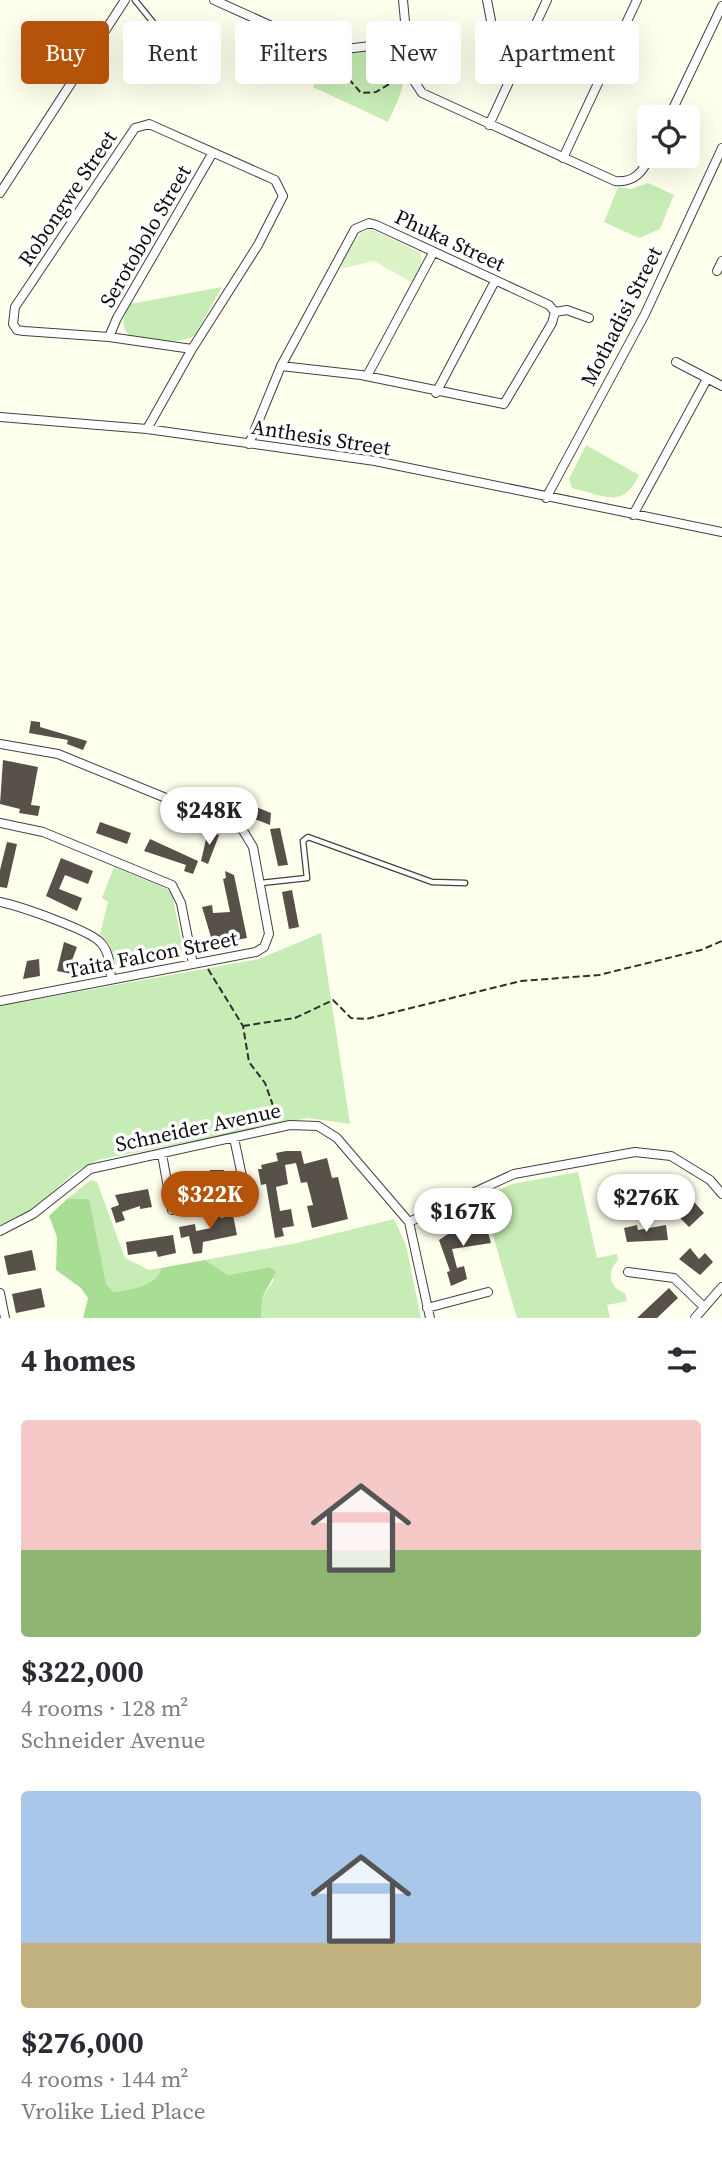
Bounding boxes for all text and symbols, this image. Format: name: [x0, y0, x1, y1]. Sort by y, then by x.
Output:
chip: Buy: [21, 21, 109, 84]
chip: Rent: [123, 21, 221, 84]
chip: Filters: [235, 21, 352, 84]
chip: New: [366, 21, 461, 84]
chip: Apartment: [475, 21, 639, 84]
map controls: [637, 105, 700, 168]
button: locate: [637, 105, 700, 168]
street label: Robongwe Street: [11, 124, 123, 271]
street label: Serotobolo Street: [92, 159, 198, 313]
street label: Phuka Street: [390, 202, 510, 278]
street label: Mothadisi Street: [573, 241, 669, 391]
street label: Anthesis Street: [249, 412, 393, 462]
pin: $248K: [160, 788, 258, 847]
text: $248K: [176, 794, 242, 826]
street label: Taita Falcon Street: [64, 923, 240, 985]
street label: Schneider Avenue: [113, 1095, 283, 1159]
pin: $322K: [161, 1172, 259, 1231]
pin: $276K: [597, 1174, 695, 1234]
text: $322K: [177, 1178, 243, 1210]
text: $276K: [613, 1181, 679, 1213]
pin: $167K: [414, 1188, 512, 1248]
text: $167K: [430, 1195, 496, 1227]
text: 4 homes: [21, 1340, 136, 1381]
icon: filters: [663, 1341, 701, 1379]
icon: home: [298, 1465, 424, 1591]
text: $322,000: [21, 1651, 144, 1692]
text: 4 rooms · 128 m²: [21, 1692, 188, 1724]
text: Schneider Avenue: [21, 1724, 205, 1756]
icon: home: [298, 1836, 424, 1962]
text: $276,000: [21, 2022, 144, 2063]
text: 4 rooms · 144 m²: [21, 2063, 188, 2095]
text: Vrolike Lied Place: [21, 2095, 205, 2127]

